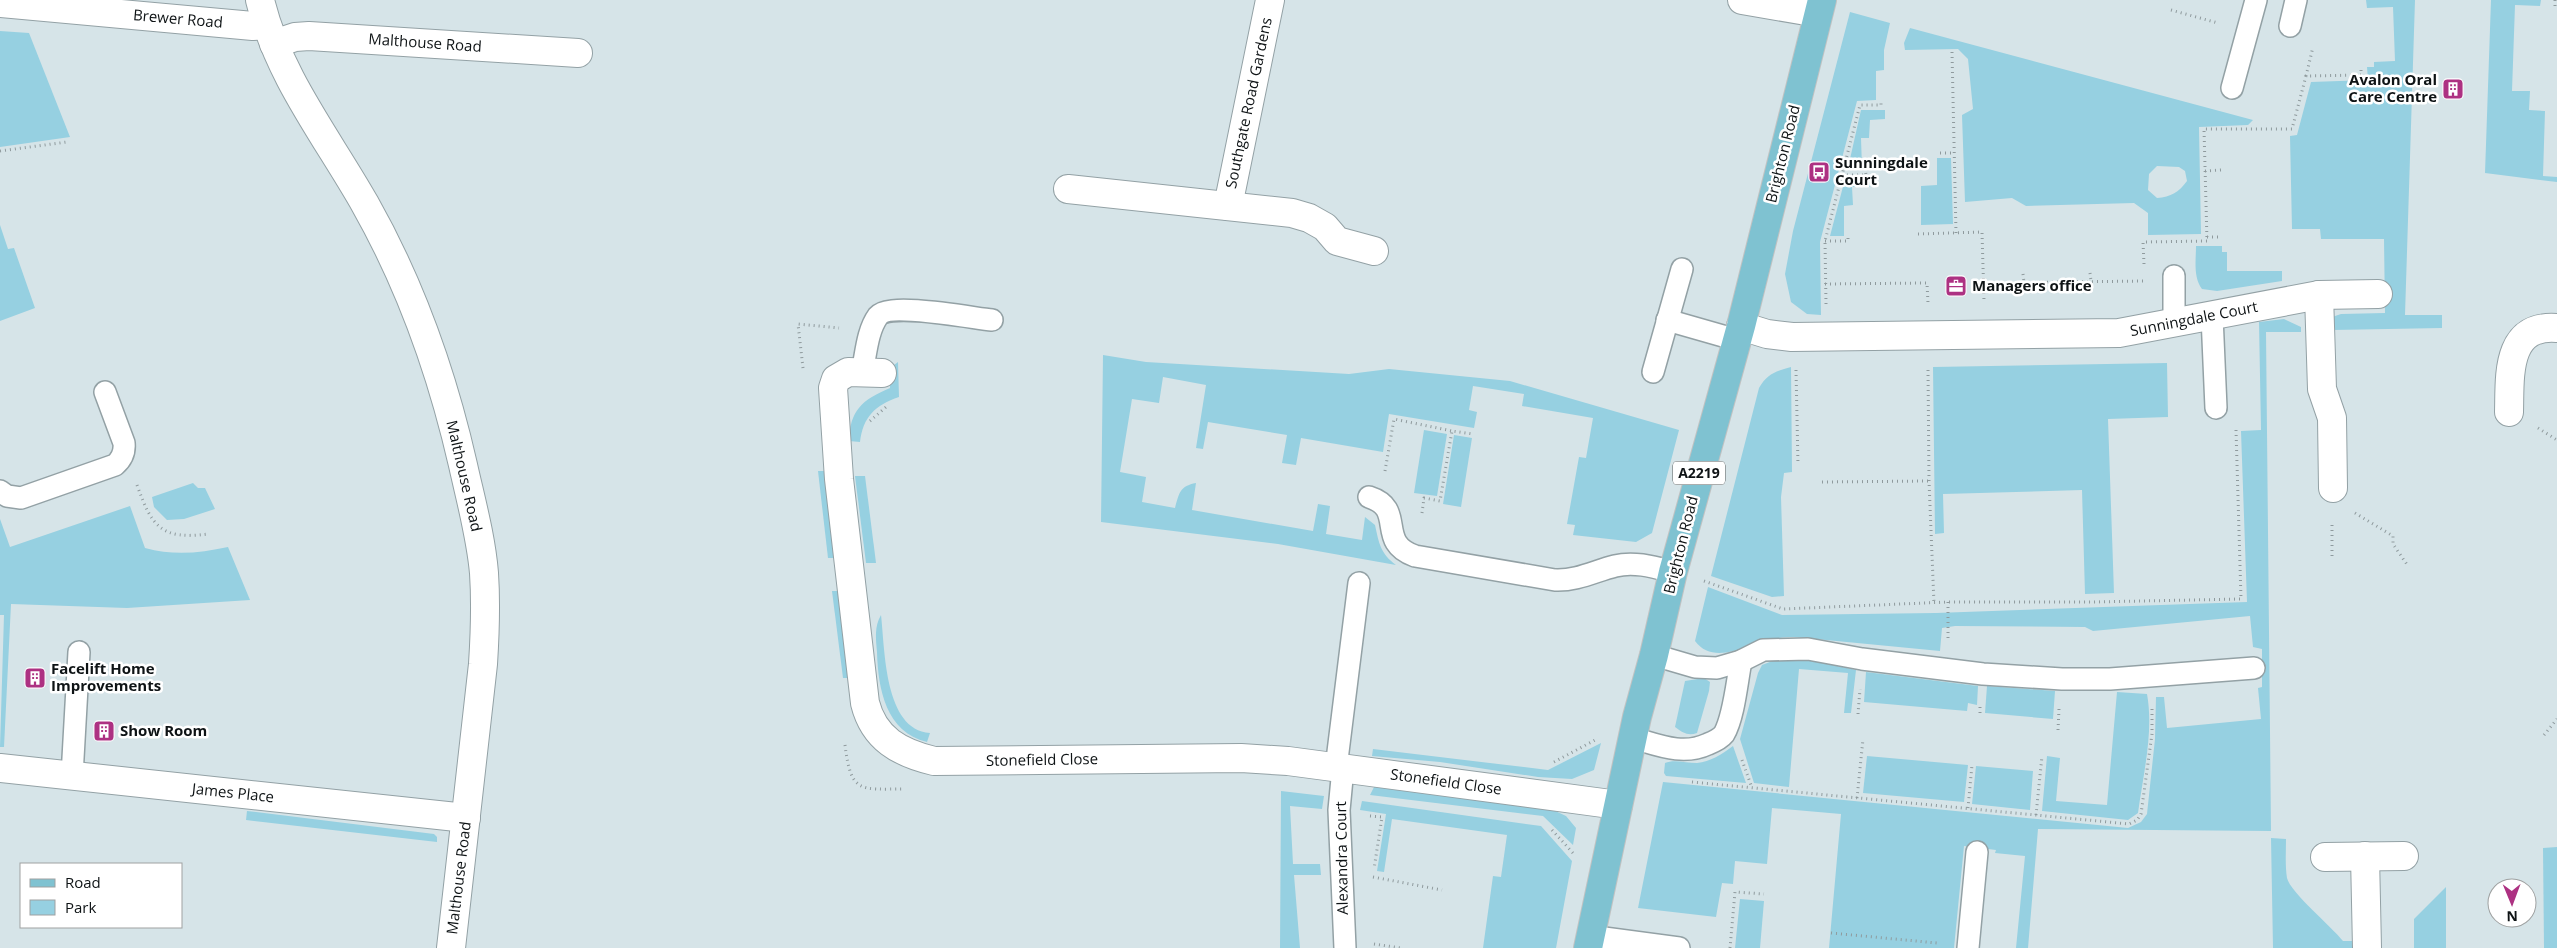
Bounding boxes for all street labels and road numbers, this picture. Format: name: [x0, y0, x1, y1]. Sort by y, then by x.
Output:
street label: Brewer Road: [132, 4, 224, 32]
street label: Southgate Road Gardens: [1220, 16, 1276, 190]
street label: Malthouse Road: [368, 28, 482, 56]
street label: Brighton Road: [1760, 103, 1804, 205]
street label: Sunningdale Court: [2128, 296, 2259, 340]
street label: Malthouse Road: [442, 418, 488, 533]
road number: A2219: [1673, 462, 1725, 484]
street label: Brighton Road: [1658, 494, 1702, 596]
street label: Stonefield Close: [986, 748, 1098, 770]
street label: Stonefield Close: [1389, 763, 1503, 799]
street label: James Place: [189, 778, 275, 806]
street label: Alexandra Court: [1330, 801, 1352, 915]
street label: Malthouse Road: [441, 820, 475, 936]

